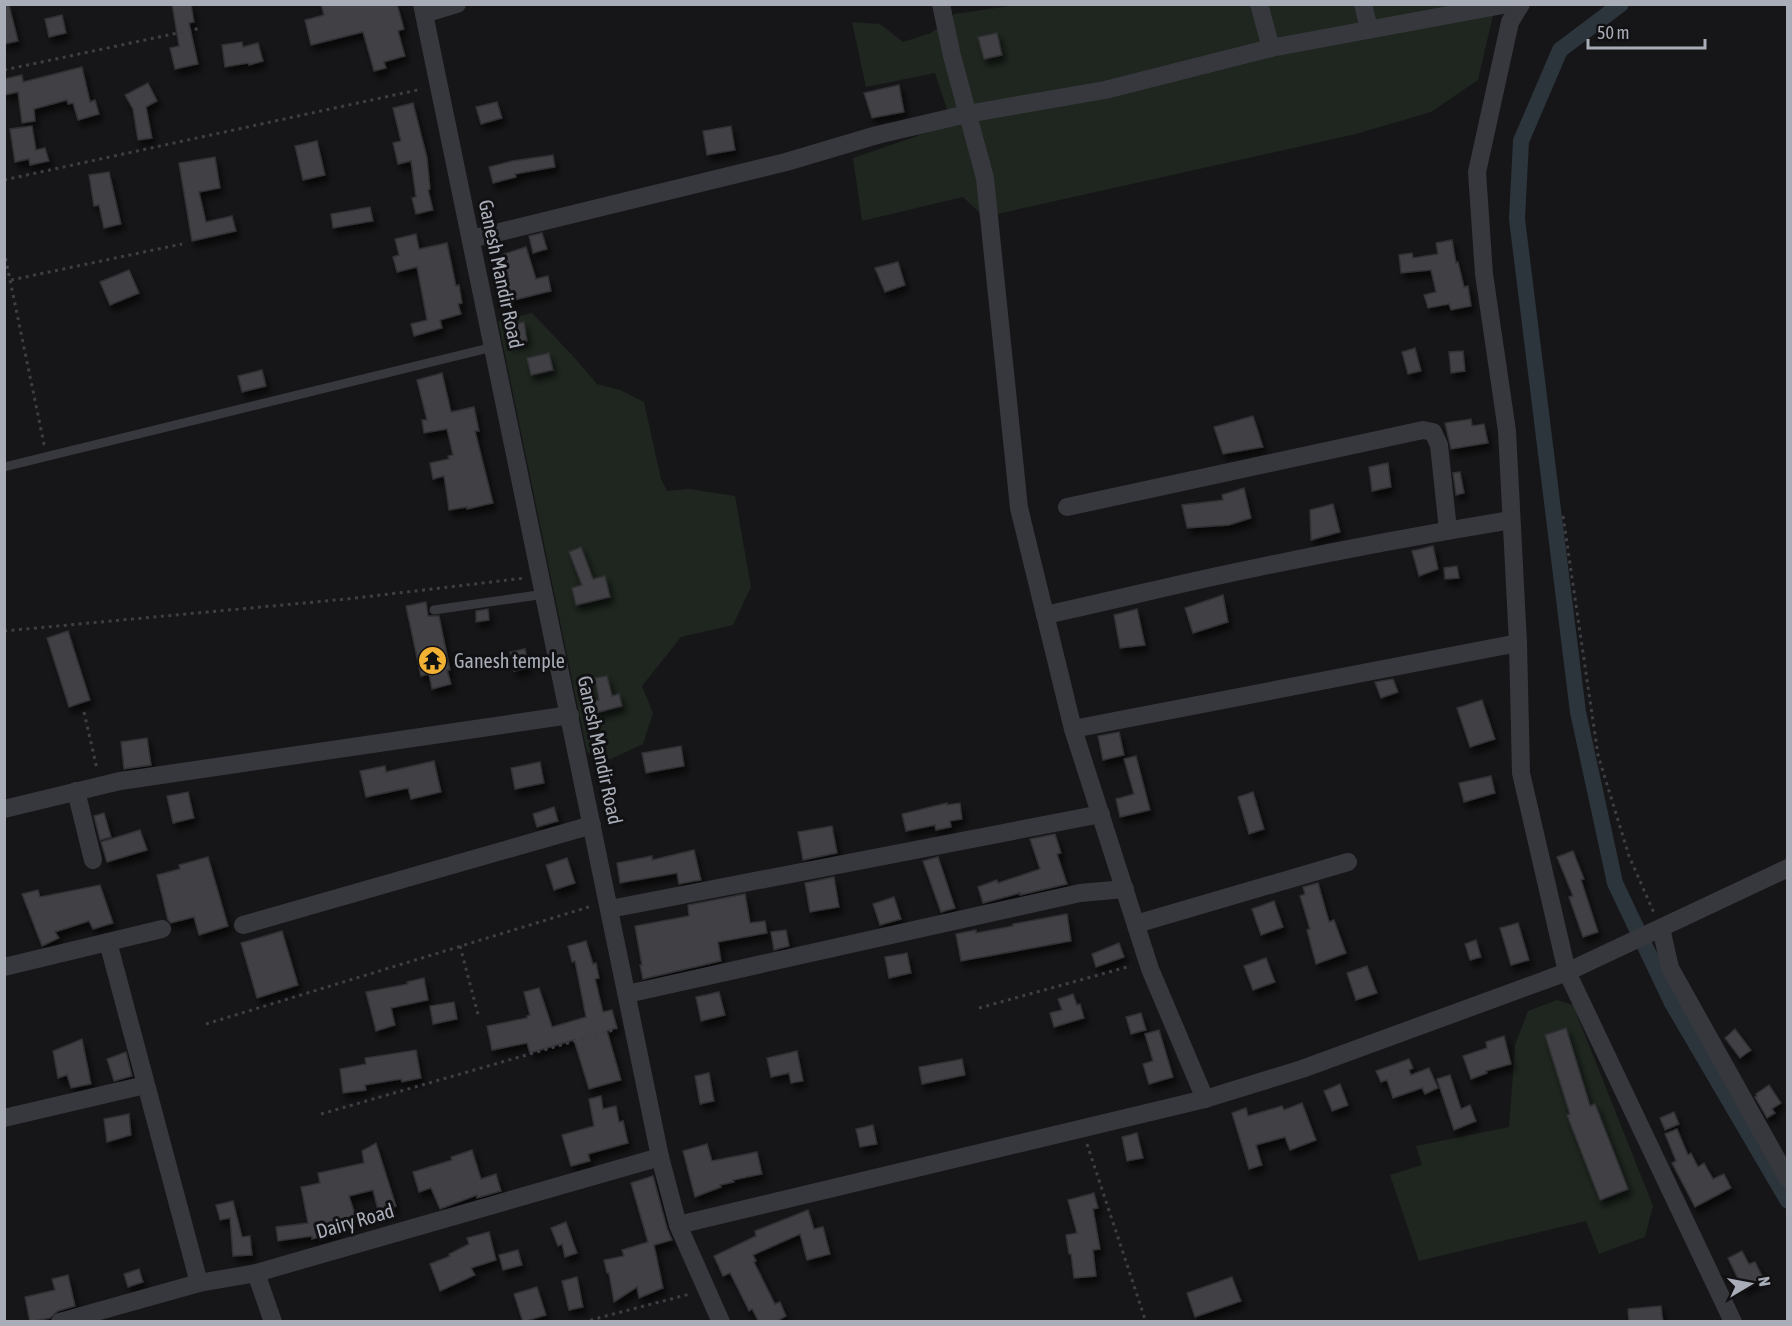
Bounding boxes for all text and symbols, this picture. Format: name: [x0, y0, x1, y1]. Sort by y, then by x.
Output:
scale bar: [1588, 12, 1705, 50]
text: 50 m: [1597, 22, 1629, 43]
street label: Ganesh Mandir Road: [474, 197, 528, 350]
temple icon: Ganesh temple: [417, 645, 449, 677]
place label: Ganesh temple: [454, 649, 565, 672]
street label: Ganesh Mandir Road: [573, 673, 627, 826]
street label: Dairy Road: [313, 1198, 397, 1243]
north arrow: [1720, 1254, 1780, 1314]
text: N: [1755, 1275, 1774, 1288]

